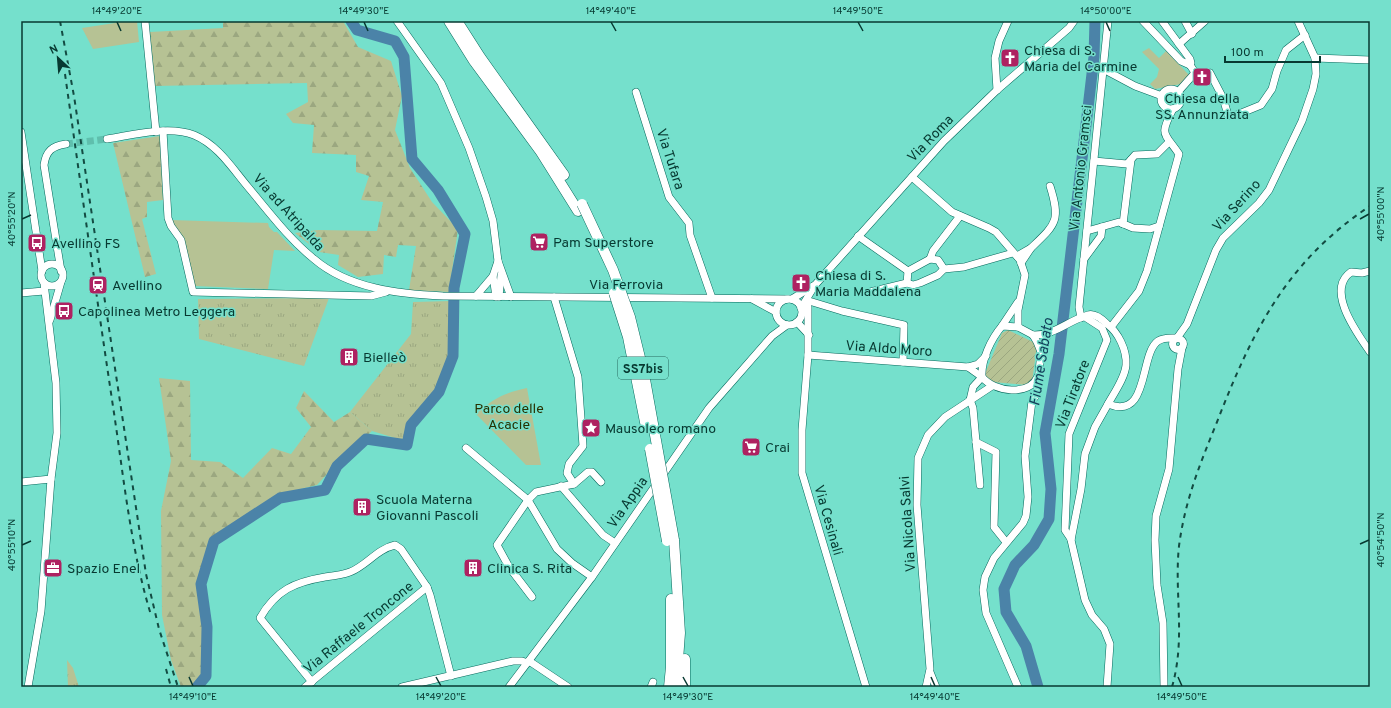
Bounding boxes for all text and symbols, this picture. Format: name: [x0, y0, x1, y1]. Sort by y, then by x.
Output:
text: 14°49'20"E: [92, 5, 142, 18]
text: 14°49'30"E: [339, 5, 389, 18]
text: 14°49'40"E: [586, 5, 636, 18]
text: 14°49'50"E: [833, 5, 883, 18]
text: 14°50'00"E: [1080, 5, 1132, 18]
north arrow: [38, 38, 78, 78]
scale bar: [1225, 38, 1320, 64]
text: N: [47, 42, 61, 58]
place label: Chiesa di S. Maria del Carmine: [1024, 43, 1137, 76]
text: 100 m: [1231, 45, 1264, 61]
church icon: Chiesa di S. Maria del Carmine: [999, 47, 1021, 69]
church icon: Chiesa della SS. Annunziata: [1191, 66, 1213, 88]
place label: Chiesa della SS. Annunziata: [1155, 91, 1249, 124]
street label: Via Antonio Gramsci: [1066, 104, 1097, 232]
street label: Via Roma: [904, 112, 958, 166]
street label: Via Tufara: [652, 127, 687, 192]
street label: Via ad Atripalda: [248, 171, 327, 255]
street label: Via Serino: [1209, 176, 1265, 235]
text: 40°55'00"N: [1375, 186, 1388, 242]
text: 40°55'20"N: [6, 192, 19, 246]
supermarket icon: Pam Superstore: [528, 231, 550, 253]
bus stop icon: Avellino FS: [26, 232, 48, 254]
place label: Pam Superstore: [553, 235, 654, 252]
place label: Avellino FS: [51, 236, 121, 253]
place label: Chiesa di S. Maria Maddalena: [815, 268, 921, 301]
church icon: Chiesa di S. Maria Maddalena: [790, 272, 812, 294]
station icon: Avellino: [87, 274, 109, 296]
street label: Via Ferrovia: [589, 277, 663, 294]
place label: Avellino: [112, 278, 162, 295]
bus stop icon: Capolinea Metro Leggera: [53, 300, 75, 322]
place label: Capolinea Metro Leggera: [78, 304, 235, 321]
water label: Fiume Sabato: [1026, 317, 1059, 408]
street label: Via Aldo Moro: [845, 338, 933, 361]
building icon: Bielleò: [338, 346, 360, 368]
place label: Bielleò: [363, 350, 406, 367]
road number: SS7bis: [618, 357, 668, 379]
street label: Via Tiratore: [1053, 358, 1094, 431]
park label: Parco delle Acacie: [474, 401, 544, 434]
place icon: Mausoleo romano: [580, 417, 602, 439]
place label: Mausoleo romano: [605, 421, 716, 438]
supermarket icon: Crai: [740, 436, 762, 458]
place label: Crai: [765, 440, 790, 457]
street label: Via Appia: [604, 474, 652, 532]
street label: Via Nicola Salvi: [897, 475, 920, 572]
street label: Via Cesinali: [809, 483, 846, 558]
place label: Scuola Materna Giovanni Pascoli: [376, 492, 479, 525]
building icon: Scuola Materna Giovanni Pascoli: [351, 496, 373, 518]
text: 40°54'50"N: [1375, 512, 1388, 568]
text: 40°55'10"N: [6, 519, 19, 571]
office icon: Spazio Enel: [42, 557, 64, 579]
building icon: Clinica S. Rita: [462, 557, 484, 579]
place label: Spazio Enel: [67, 561, 140, 578]
place label: Clinica S. Rita: [487, 561, 572, 578]
street label: Via Raffaele Troncone: [300, 579, 417, 678]
text: 14°49'10"E: [169, 691, 217, 704]
text: 14°49'20"E: [416, 691, 466, 704]
text: 14°49'30"E: [663, 691, 713, 704]
text: 14°49'40"E: [910, 691, 960, 704]
text: 14°49'50"E: [1157, 691, 1207, 704]

